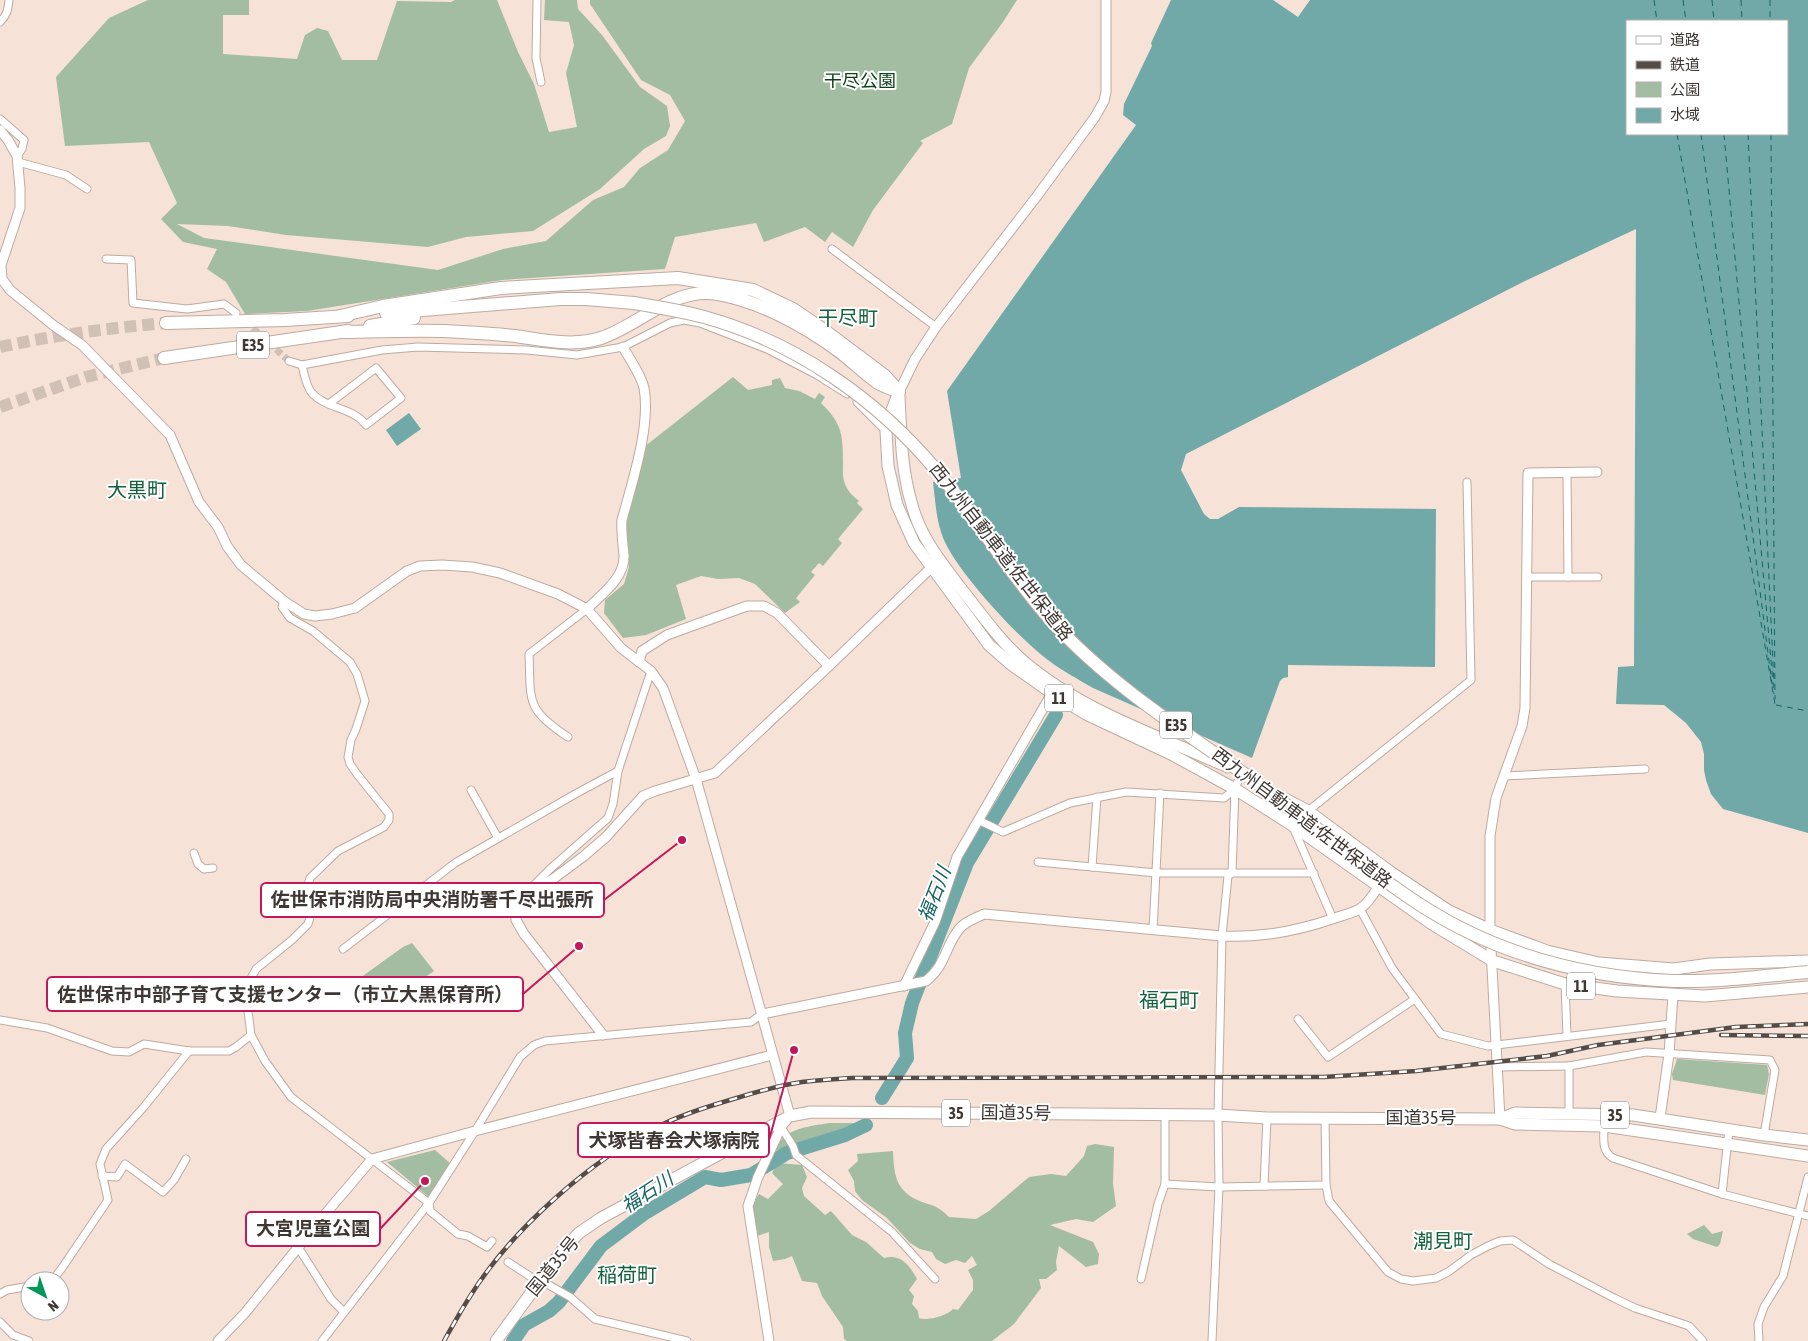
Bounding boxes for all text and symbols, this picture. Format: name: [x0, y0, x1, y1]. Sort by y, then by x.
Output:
legend: [1626, 20, 1788, 135]
text: 道路: [1670, 31, 1700, 48]
text: 鉄道: [1670, 56, 1700, 73]
park label: 干尽公園: [824, 70, 896, 91]
text: 公園: [1670, 81, 1700, 98]
text: 水域: [1670, 106, 1700, 123]
district label: 干尽町: [818, 306, 878, 329]
road number: E35: [237, 332, 269, 358]
street label: 西九州自動車道;佐世保道路: [926, 459, 1077, 645]
district label: 大黒町: [107, 478, 167, 501]
road number: 11: [1045, 684, 1073, 711]
road number: E35: [1160, 712, 1192, 738]
street label: 西九州自動車道;佐世保道路: [1208, 743, 1396, 892]
water label: 福石川: [914, 862, 955, 925]
callout: 佐世保市消防局中央消防署千尽出張所: [261, 883, 604, 917]
text: 佐世保市消防局中央消防署千尽出張所: [270, 888, 594, 910]
road number: 11: [1567, 972, 1595, 999]
callout: 佐世保市中部子育て支援センター（市立大黒保育所）: [47, 977, 523, 1011]
text: 佐世保市中部子育て支援センター（市立大黒保育所）: [57, 983, 513, 1005]
district label: 福石町: [1139, 988, 1199, 1011]
road number: 35: [942, 1100, 970, 1126]
street label: 国道35号: [980, 1101, 1052, 1124]
road number: 35: [1601, 1102, 1629, 1128]
street label: 国道35号: [1386, 1107, 1456, 1128]
callout: 犬塚皆春会犬塚病院: [578, 1123, 769, 1157]
text: 犬塚皆春会犬塚病院: [588, 1129, 760, 1151]
water label: 福石川: [617, 1166, 679, 1217]
callout: 大宮児童公園: [246, 1212, 380, 1246]
text: 大宮児童公園: [256, 1217, 370, 1239]
district label: 潮見町: [1413, 1229, 1473, 1252]
street label: 国道35号: [522, 1232, 583, 1300]
district label: 稲荷町: [597, 1263, 657, 1286]
north arrow: [20, 1271, 70, 1321]
text: N: [45, 1297, 62, 1315]

